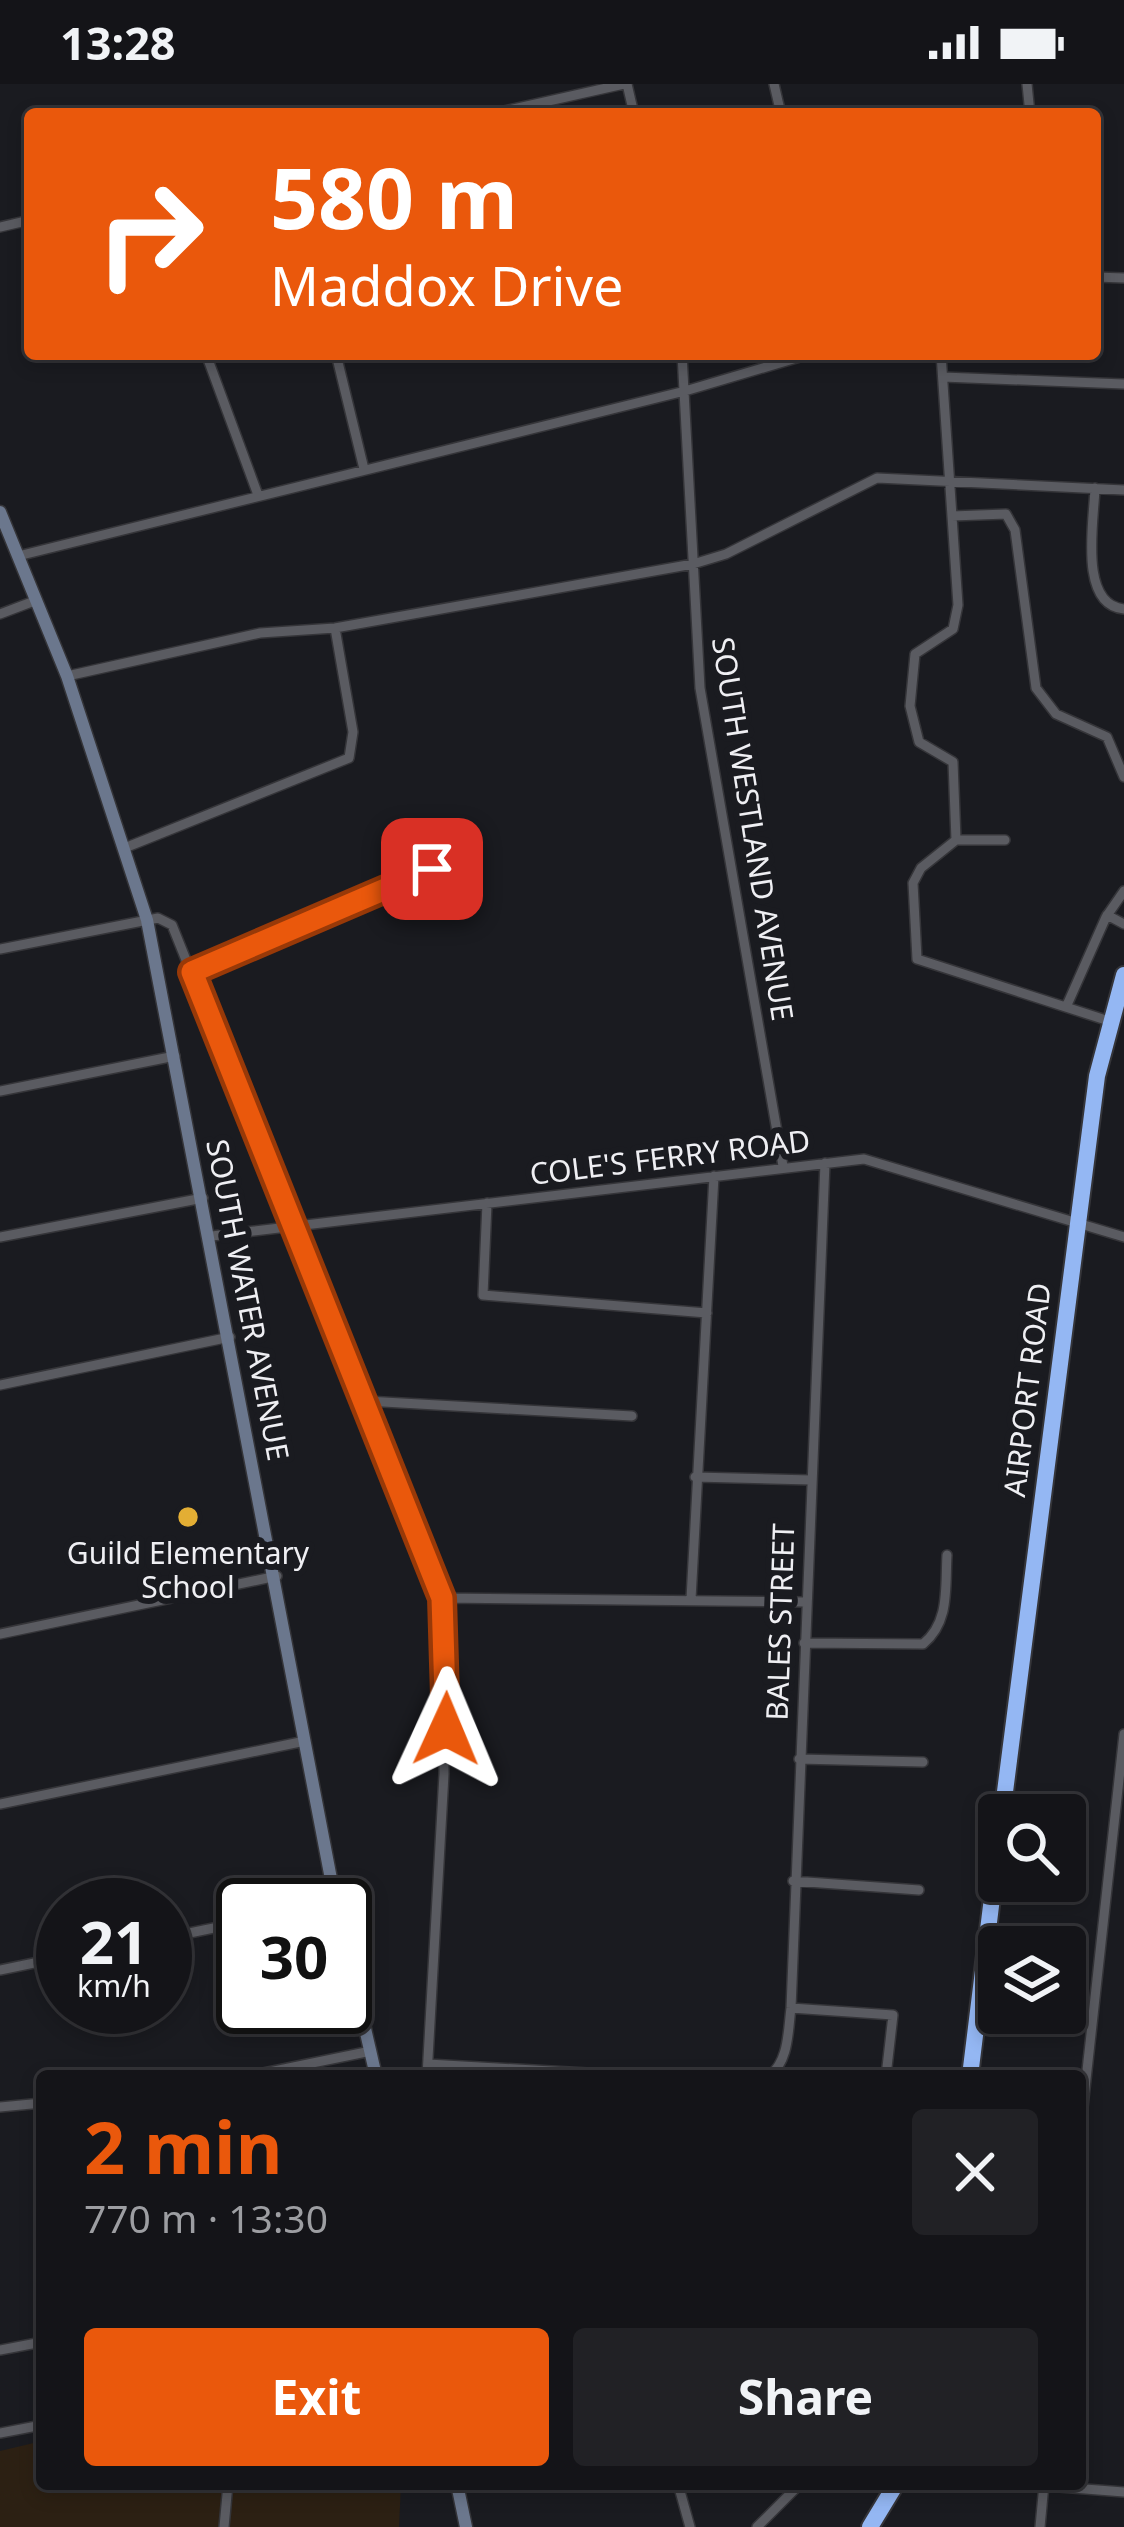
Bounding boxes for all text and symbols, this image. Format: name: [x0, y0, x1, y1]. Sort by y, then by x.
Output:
text: 13:28: [60, 12, 176, 73]
text: 580 m: [270, 139, 518, 254]
icon: right: [72, 156, 228, 312]
text: Maddox Drive: [270, 248, 623, 322]
street label: SOUTH WESTLAND AVENUE: [703, 634, 804, 1023]
pin: [381, 818, 483, 920]
icon: arrive: [399, 836, 465, 902]
street label: COLE'S FERRY ROAD: [527, 1119, 812, 1194]
street label: SOUTH WATER AVENUE: [197, 1136, 300, 1464]
street label: AIRPORT ROAD: [993, 1280, 1060, 1499]
marker: Guild Elementary School: [175, 1504, 201, 1530]
street label: BALES STREET: [756, 1522, 803, 1721]
place label: Guild Elementary School: [67, 1532, 310, 1607]
position arrow: [383, 1666, 509, 1792]
map controls: [978, 1794, 1086, 2034]
button: search: [978, 1794, 1086, 1902]
speed limit sign: 30: [216, 1878, 372, 2034]
text: 21: [80, 1900, 148, 1982]
button: layers: [978, 1926, 1086, 2034]
text: km/h: [77, 1965, 151, 2006]
text: 2 min: [84, 2097, 282, 2195]
button: close: [912, 2109, 1038, 2235]
text: 770 m · 13:30: [84, 2191, 328, 2244]
button: Exit: [84, 2328, 549, 2466]
button: Share: [573, 2328, 1038, 2466]

